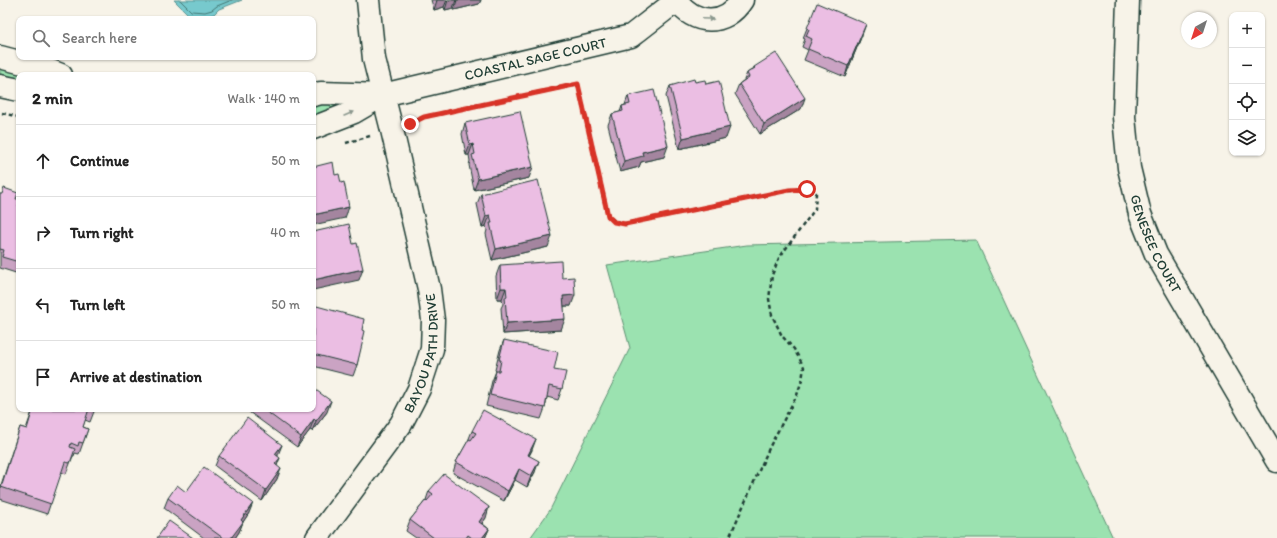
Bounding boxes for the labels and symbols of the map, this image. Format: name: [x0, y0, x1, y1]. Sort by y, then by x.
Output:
north arrow: [1181, 12, 1217, 48]
one-way arrow: [701, 15, 714, 22]
street label: COASTAL SAGE COURT: [463, 34, 608, 84]
one-way arrow: [344, 111, 355, 117]
route end: [401, 115, 419, 133]
route start: [798, 180, 816, 198]
street label: GENESEE COURT: [1127, 193, 1185, 296]
street label: BAYOU PATH DRIVE: [400, 292, 442, 416]

